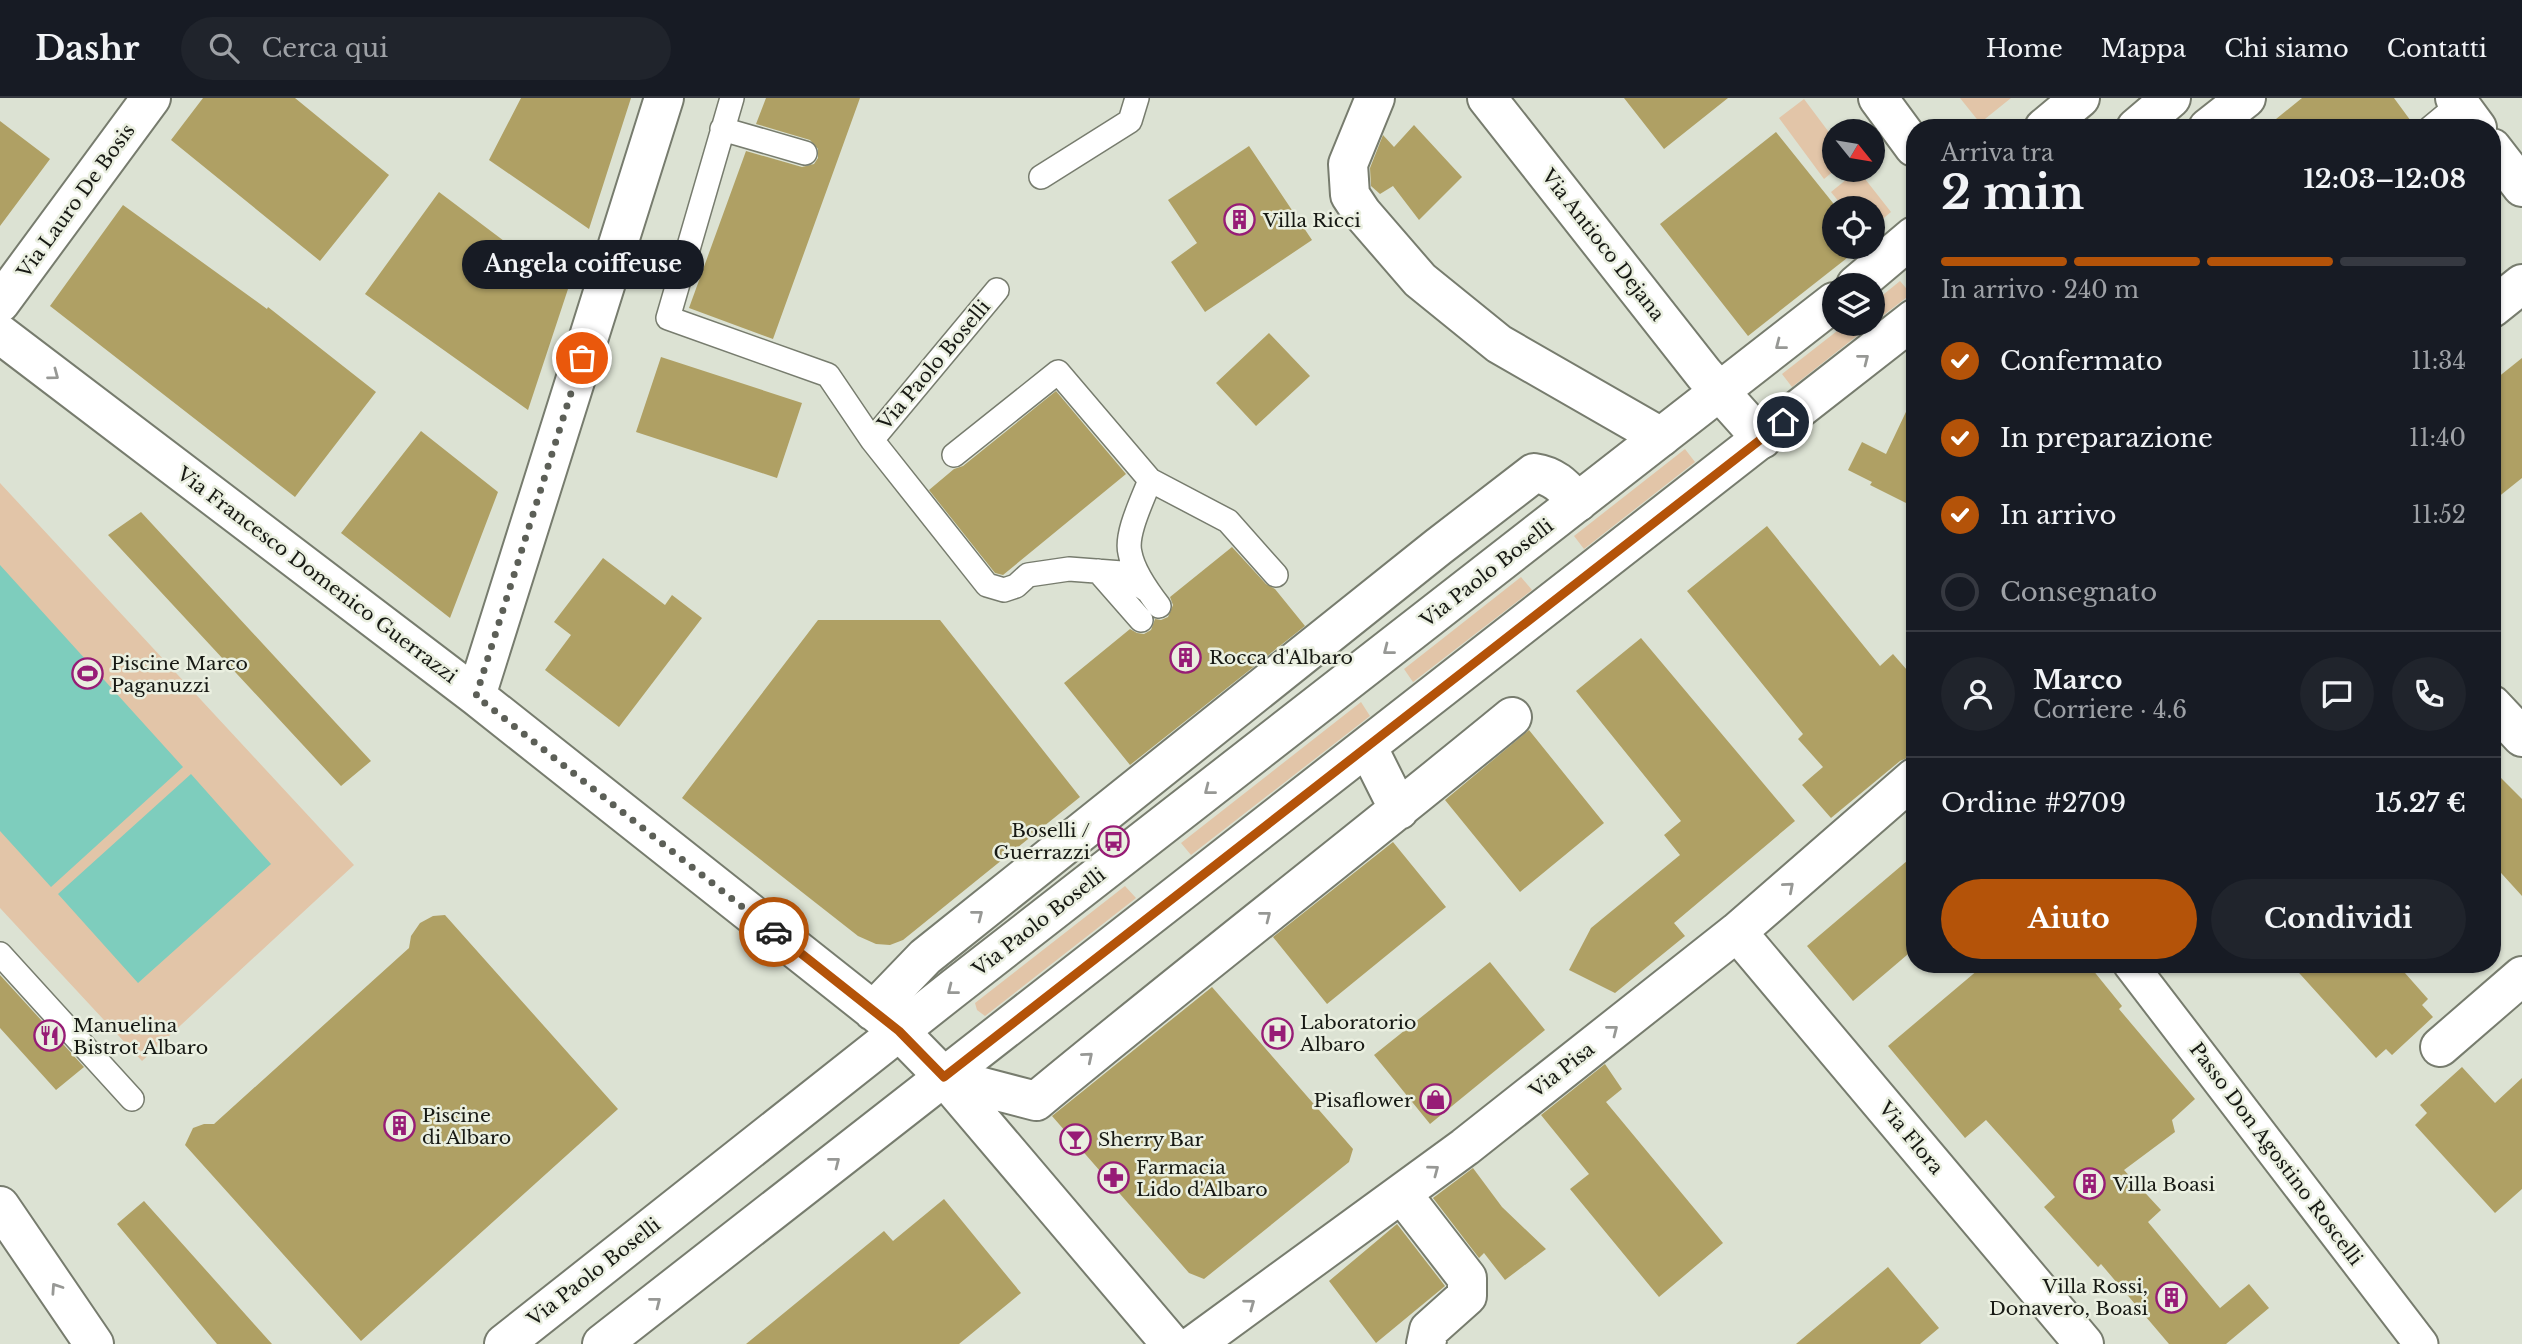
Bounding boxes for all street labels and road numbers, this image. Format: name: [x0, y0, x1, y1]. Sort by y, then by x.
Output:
street label: Via Lauro De Bosis: [12, 120, 140, 283]
street label: Via Antioco Dejana: [1536, 164, 1670, 326]
street label: Via Paolo Boselli: [872, 295, 995, 435]
street label: Via Francesco Domenico Guerrazzi: [172, 462, 462, 688]
street label: Via Paolo Boselli: [1415, 514, 1558, 633]
street label: Via Paolo Boselli: [967, 863, 1110, 982]
street label: Via Pisa: [1524, 1037, 1599, 1103]
street label: Passo Don Agostino Roscelli: [2185, 1038, 2368, 1270]
street label: Via Flora: [1873, 1096, 1948, 1179]
street label: Via Paolo Boselli: [522, 1213, 665, 1332]

